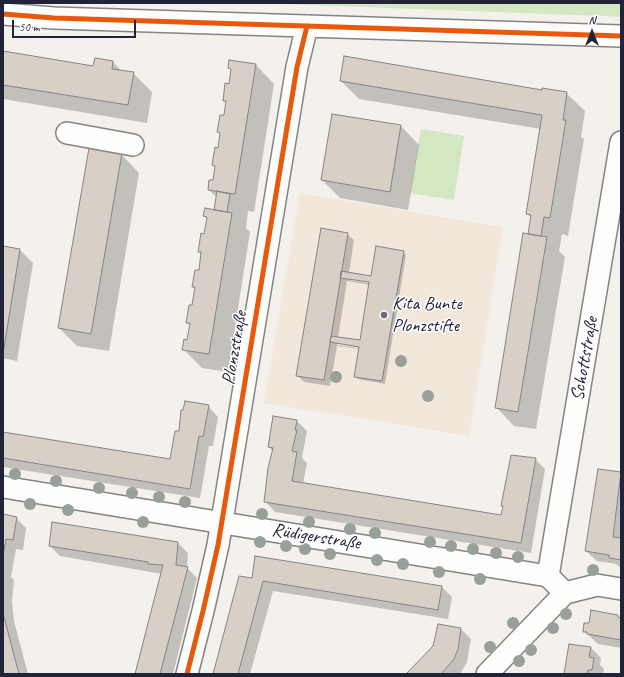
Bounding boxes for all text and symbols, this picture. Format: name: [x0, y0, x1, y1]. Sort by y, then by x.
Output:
scale bar: [14, 12, 138, 38]
north arrow: [572, 12, 612, 52]
text: N: [589, 13, 595, 27]
text: 50 m: [19, 19, 39, 35]
place label: Kita Bunte Plonzstifte: [392, 293, 462, 337]
street label: Plonzstraße: [217, 309, 253, 387]
marker: Kita Bunte Plonzstifte: [379, 310, 389, 320]
street label: Schottstraße: [566, 315, 604, 403]
street label: Rüdigerstraße: [270, 519, 362, 555]

